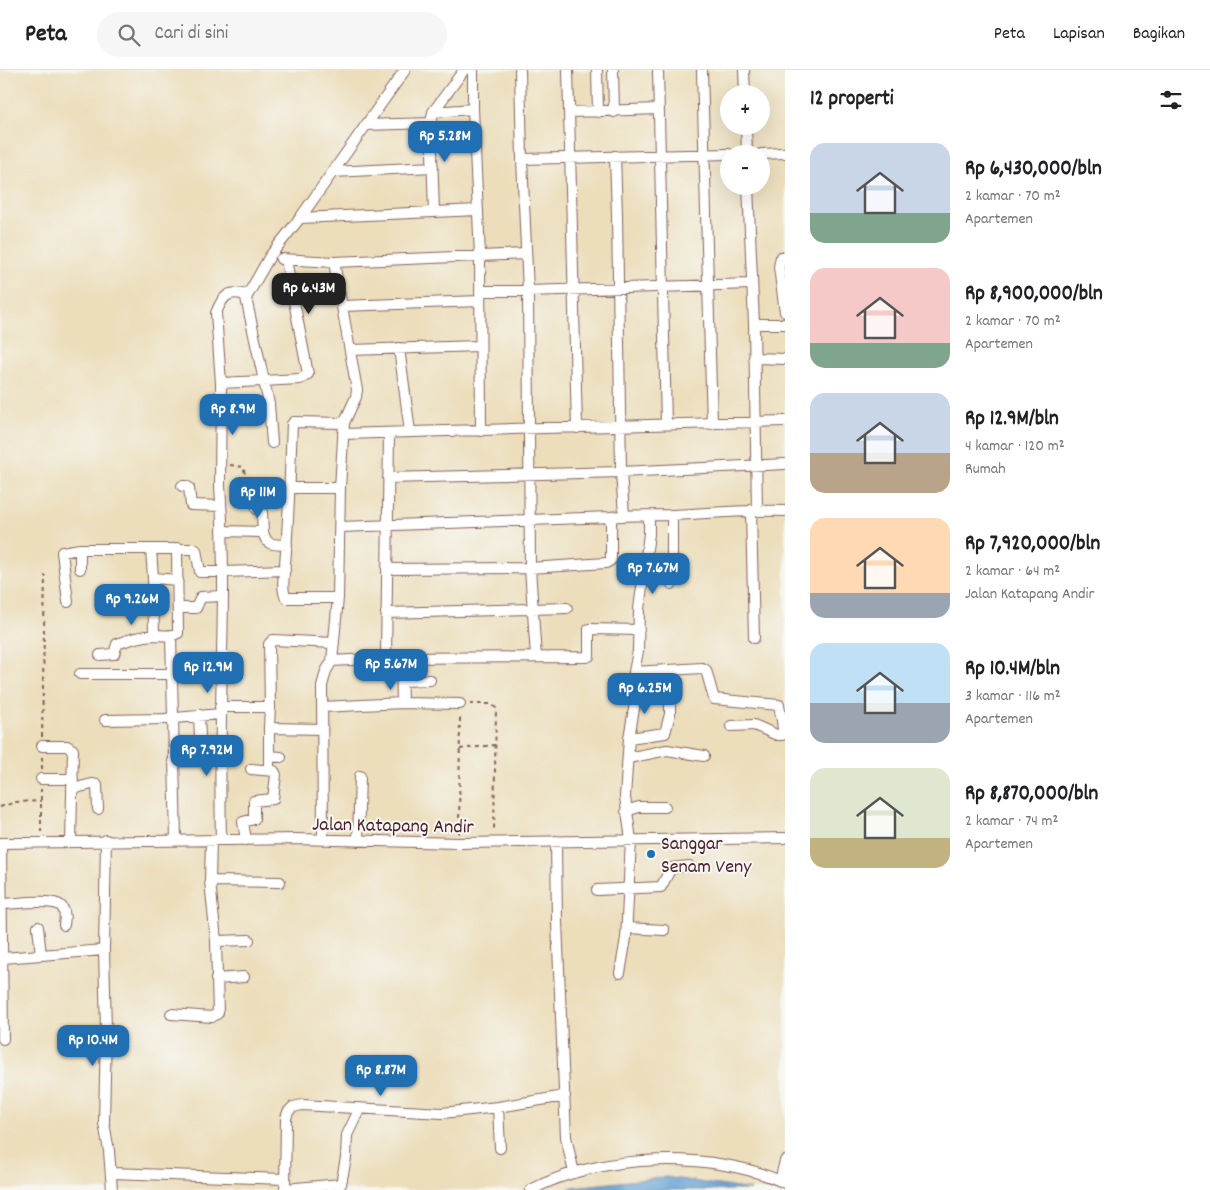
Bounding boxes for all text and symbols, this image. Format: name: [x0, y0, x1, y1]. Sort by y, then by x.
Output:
search box: [97, 12, 447, 57]
text: Peta: [25, 18, 67, 52]
icon: search: [115, 21, 143, 49]
text: Cari di sini: [155, 21, 228, 48]
text: Peta: [994, 22, 1025, 47]
text: Lapisan: [1053, 22, 1105, 47]
text: Bagikan: [1133, 22, 1185, 47]
map controls: [720, 85, 770, 195]
button: +: [720, 85, 770, 135]
text: 12 properti: [810, 85, 894, 115]
icon: filters: [1157, 86, 1185, 114]
pin: Rp 5.28M: [393, 121, 497, 163]
text: Rp 5.28M: [419, 125, 471, 148]
button: −: [720, 145, 770, 195]
text: Rp 6,430,000/bln: [965, 155, 1102, 185]
icon: home: [850, 163, 910, 223]
text: 2 kamar · 70 m²: [965, 185, 1060, 208]
text: Apartemen: [965, 208, 1033, 231]
pin: Rp 6.43M: [257, 272, 361, 315]
text: Rp 6.43M: [283, 277, 335, 300]
text: Rp 8,900,000/bln: [965, 280, 1103, 310]
icon: home: [850, 288, 910, 348]
text: 2 kamar · 70 m²: [965, 310, 1060, 333]
text: Apartemen: [965, 333, 1033, 356]
pin: Rp 8.9M: [187, 394, 279, 436]
text: Rp 8.9M: [211, 398, 255, 421]
text: Rp 12.9M/bln: [965, 405, 1059, 435]
icon: home: [850, 413, 910, 473]
text: 4 kamar · 120 m²: [965, 435, 1065, 458]
text: Rumah: [965, 458, 1006, 481]
pin: Rp 11M: [217, 476, 299, 519]
text: Rp 11M: [240, 481, 276, 504]
text: Rp 7,920,000/bln: [965, 530, 1100, 560]
icon: home: [850, 538, 910, 598]
pin: Rp 7.67M: [601, 552, 705, 595]
text: Rp 7.67M: [628, 557, 678, 580]
text: 2 kamar · 64 m²: [965, 560, 1060, 583]
text: Jalan Katapang Andir: [965, 583, 1094, 606]
pin: Rp 9.26M: [80, 584, 184, 626]
text: Rp 9.26M: [105, 588, 159, 611]
pin: Rp 5.67M: [339, 648, 443, 691]
pin: Rp 12.9M: [156, 652, 260, 694]
text: Rp 5.67M: [365, 653, 417, 676]
text: Rp 10.4M/bln: [965, 655, 1060, 685]
text: Rp 12.9M: [184, 656, 232, 679]
icon: home: [850, 663, 910, 723]
pin: Rp 6.25M: [593, 672, 697, 715]
text: Rp 6.25M: [618, 677, 672, 700]
text: 3 kamar · 116 m²: [965, 685, 1061, 708]
text: Apartemen: [965, 708, 1033, 731]
pin: Rp 7.92M: [155, 734, 259, 777]
text: Rp 7.92M: [181, 739, 233, 762]
text: Rp 8,870,000/bln: [965, 780, 1098, 810]
icon: home: [850, 788, 910, 848]
text: 2 kamar · 74 m²: [965, 810, 1058, 833]
street label: Jalan Katapang Andir: [312, 812, 475, 842]
place label: Sanggar Senam Veny: [661, 831, 752, 882]
text: Apartemen: [965, 833, 1033, 856]
marker: Sanggar Senam Veny: [645, 848, 657, 860]
pin: Rp 10.4M: [41, 1024, 145, 1067]
text: Rp 10.4M: [68, 1029, 118, 1052]
pin: Rp 8.87M: [329, 1054, 433, 1097]
text: Rp 8.87M: [356, 1059, 406, 1082]

